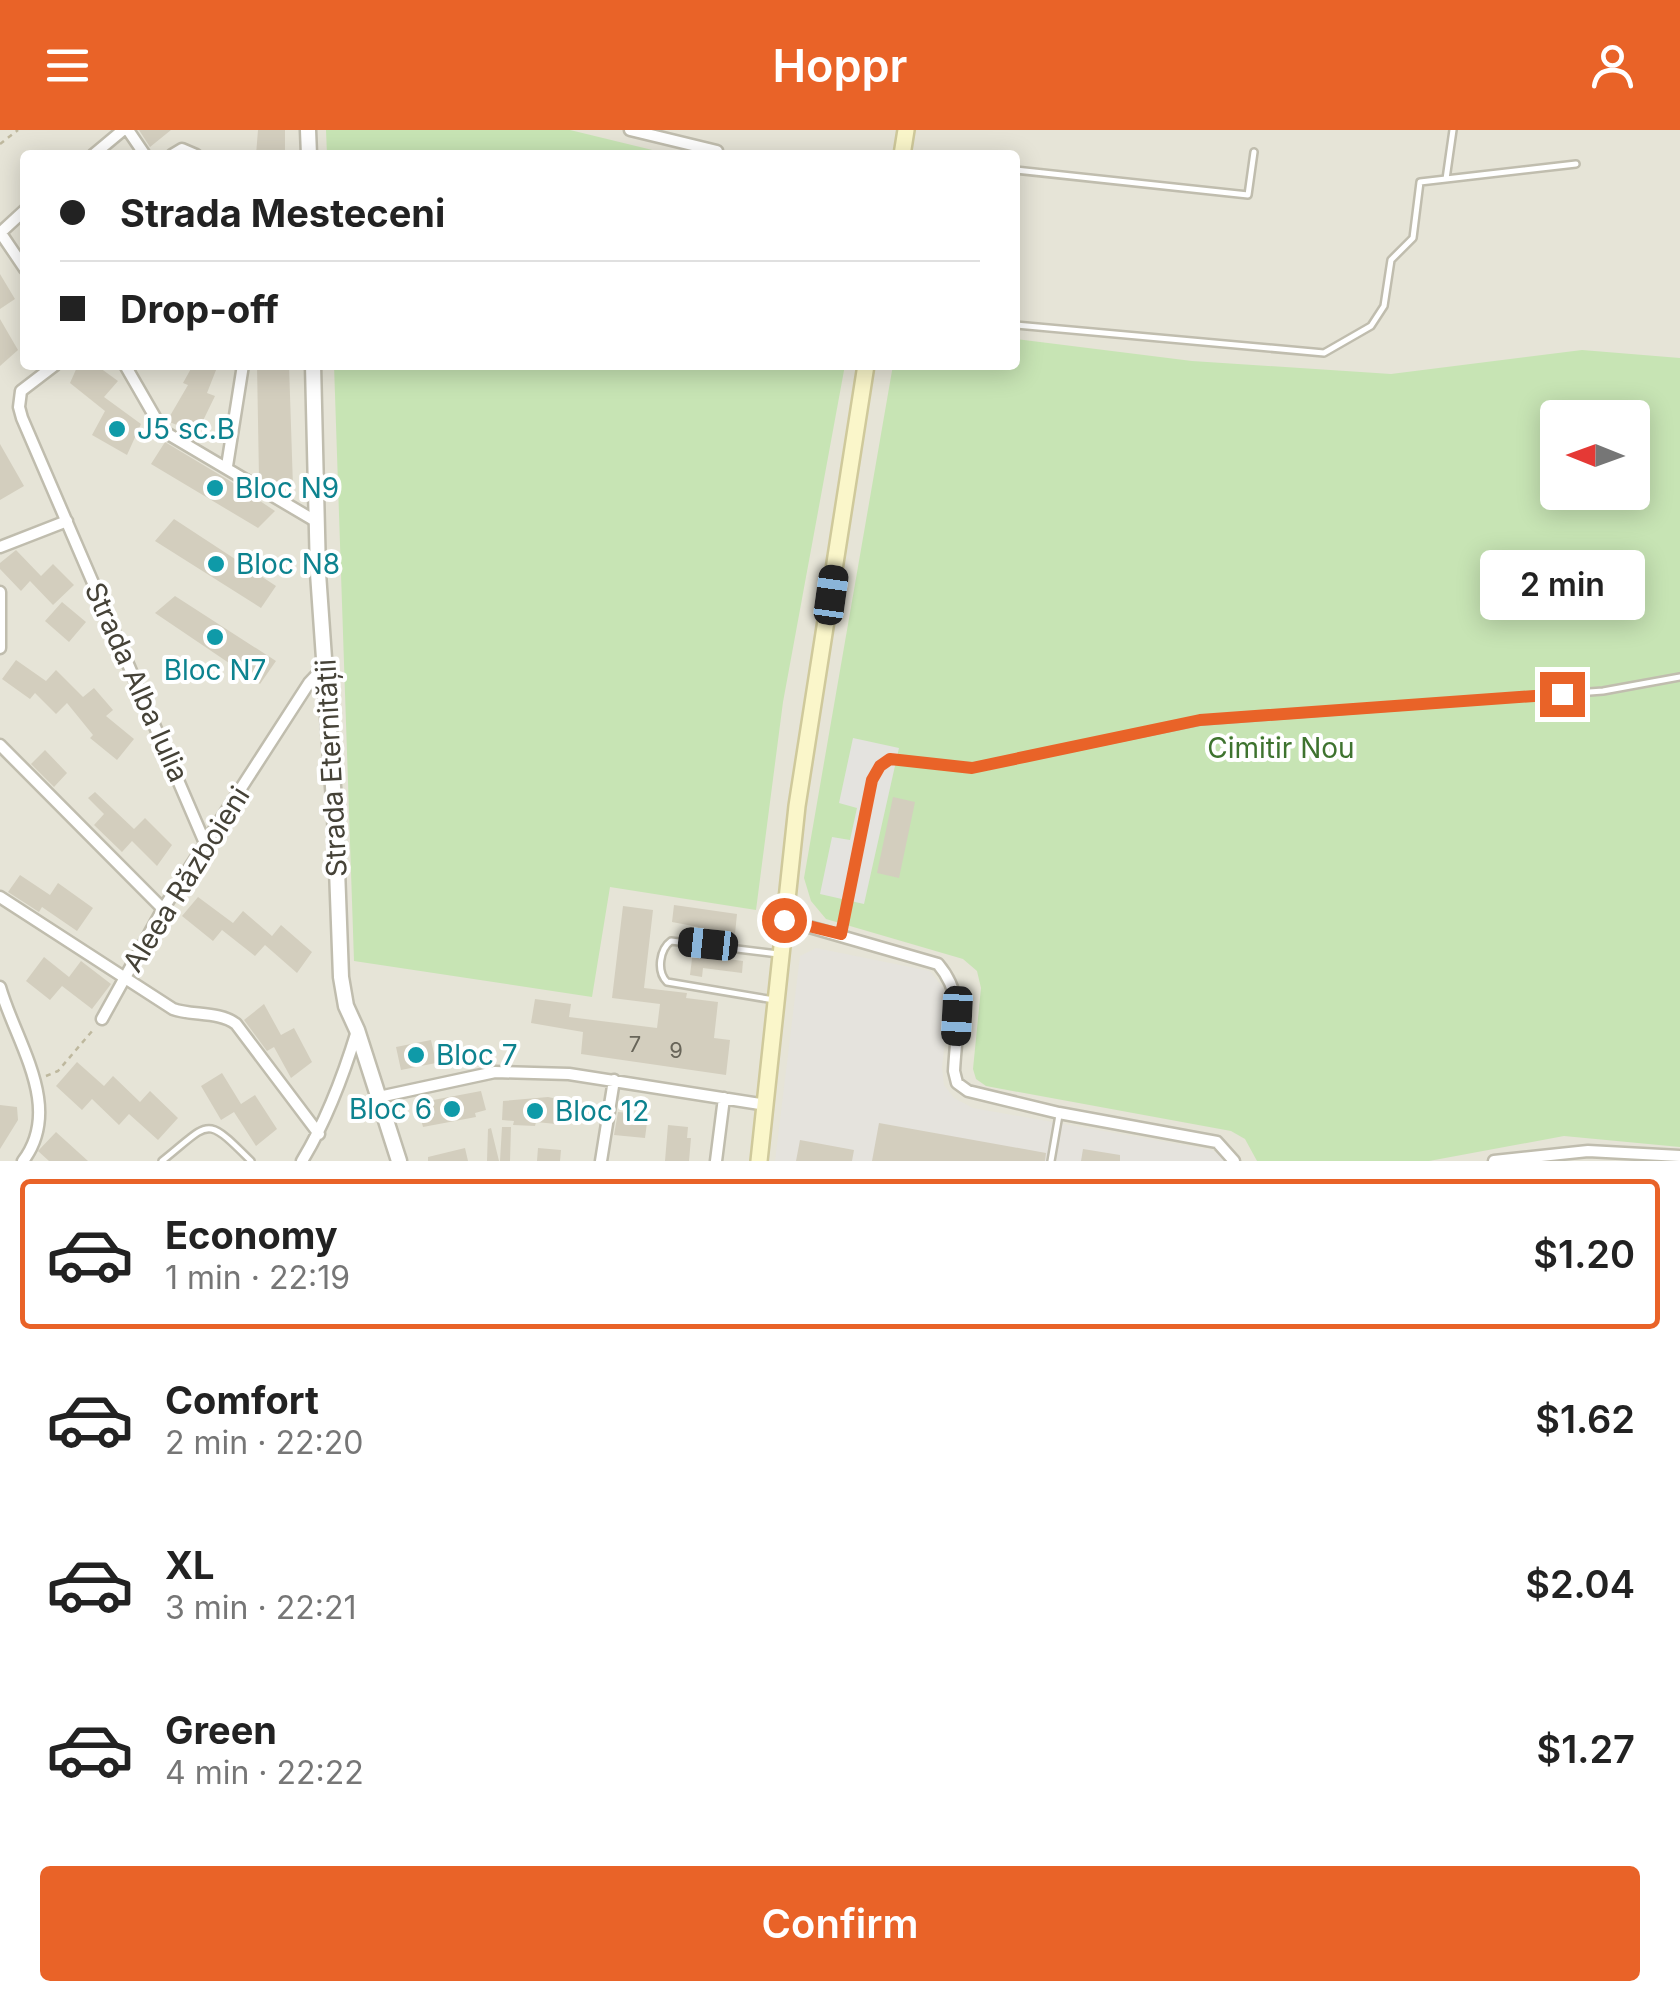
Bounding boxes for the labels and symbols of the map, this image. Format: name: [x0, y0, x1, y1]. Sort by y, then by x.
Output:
north arrow: [1540, 400, 1650, 510]
place label: J5 sc.B: [137, 412, 235, 446]
marker: J5 sc.B: [106, 418, 128, 440]
place label: Bloc N9: [235, 471, 339, 505]
marker: Bloc N9: [204, 477, 226, 499]
place label: Bloc N8: [236, 547, 340, 581]
callout: 2 min: [1480, 549, 1644, 619]
marker: Bloc N8: [205, 553, 227, 575]
car: [812, 563, 850, 627]
street label: Strada Alba Iulia: [78, 577, 196, 787]
marker: Bloc N7: [204, 626, 226, 648]
place label: Bloc N7: [164, 653, 266, 687]
street label: Strada Eternității: [308, 658, 354, 878]
route end: [1540, 672, 1585, 717]
park label: Cimitir Nou: [1207, 731, 1355, 765]
street label: Aleea Războieni: [115, 780, 257, 978]
route start: [762, 898, 807, 943]
car: [677, 926, 739, 962]
car: [940, 985, 974, 1047]
house number: 7: [629, 1031, 641, 1057]
house number: 9: [669, 1037, 683, 1063]
place label: Bloc 7: [436, 1038, 518, 1072]
marker: Bloc 7: [405, 1044, 427, 1066]
place label: Bloc 6: [349, 1092, 432, 1126]
place label: Bloc 12: [555, 1094, 649, 1128]
marker: Bloc 6: [441, 1098, 463, 1120]
marker: Bloc 12: [524, 1100, 546, 1122]

